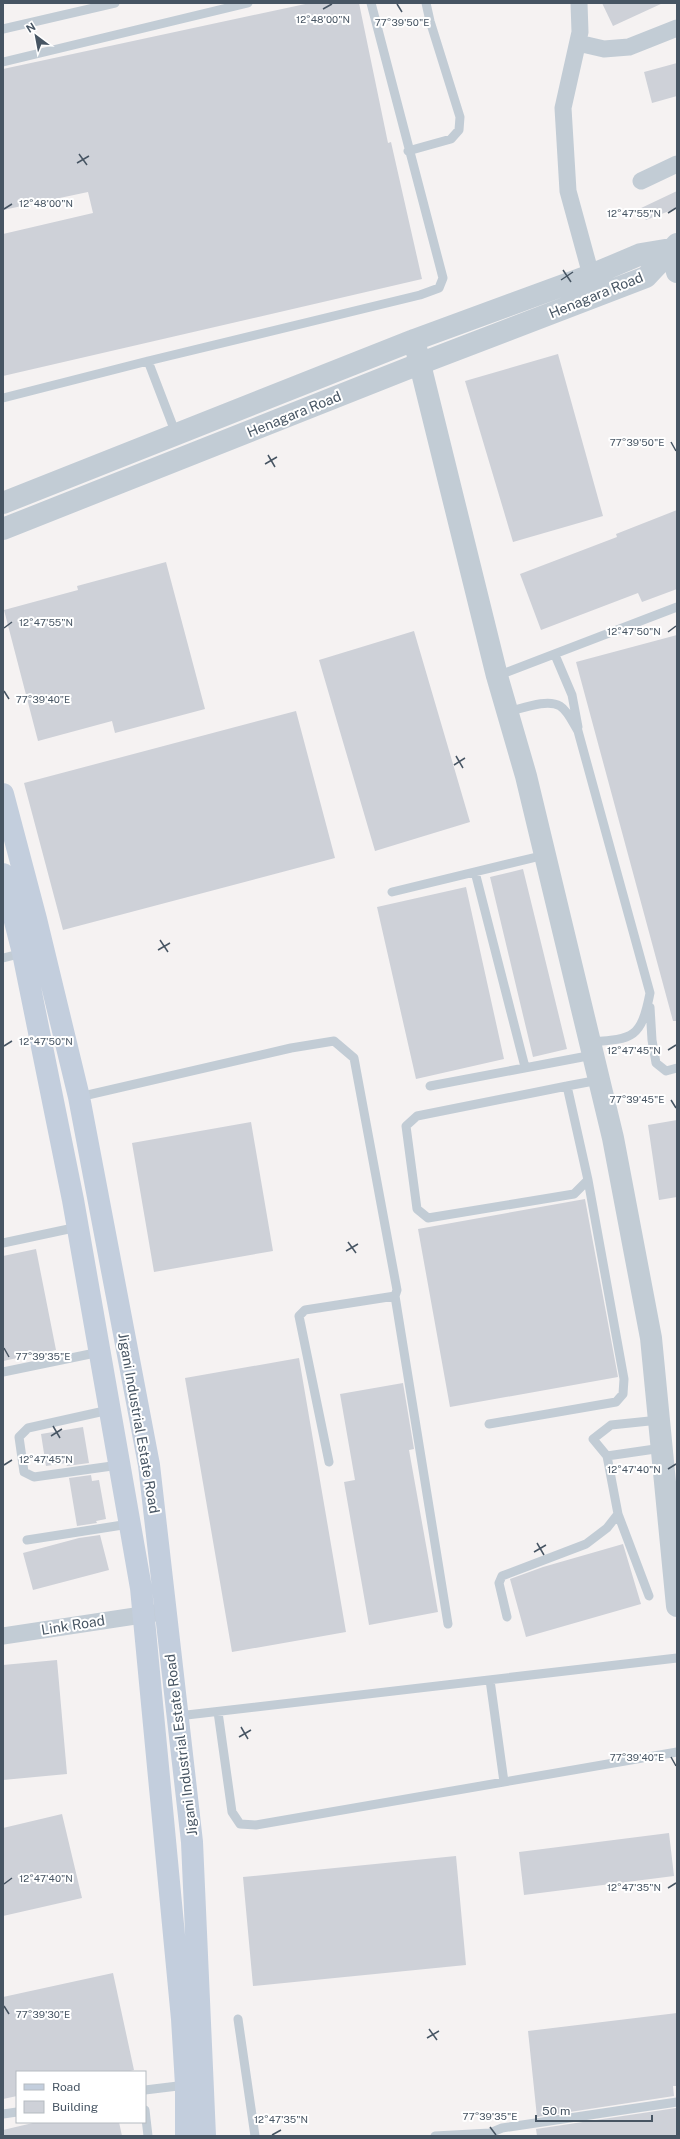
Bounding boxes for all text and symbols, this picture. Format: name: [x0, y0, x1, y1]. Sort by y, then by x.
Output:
text: 12°48'00"N: [296, 13, 350, 25]
north arrow: [16, 16, 56, 56]
text: 77°39'50"E: [375, 16, 429, 28]
text: N: [24, 20, 38, 35]
text: 12°48'00"N: [19, 197, 73, 209]
text: 12°47'55"N: [607, 207, 661, 219]
street label: Henagara Road: [547, 269, 645, 321]
street label: Henagara Road: [245, 388, 343, 440]
text: 77°39'50"E: [610, 436, 664, 448]
text: 12°47'55"N: [19, 616, 73, 628]
text: 12°47'50"N: [607, 625, 661, 637]
text: 77°39'40"E: [16, 693, 70, 705]
text: 12°47'50"N: [19, 1035, 73, 1047]
text: 12°47'45"N: [607, 1044, 661, 1056]
text: 77°39'45"E: [610, 1093, 664, 1105]
street label: Jigani Industrial Estate Road: [115, 1331, 163, 1515]
text: 77°39'35"E: [16, 1350, 70, 1362]
text: 12°47'45"N: [19, 1453, 73, 1465]
text: 12°47'40"N: [607, 1463, 661, 1475]
street label: Link Road: [40, 1612, 106, 1638]
street label: Jigani Industrial Estate Road: [162, 1653, 200, 1837]
text: 77°39'40"E: [610, 1751, 664, 1763]
text: 12°47'40"N: [19, 1872, 73, 1884]
text: 12°47'35"N: [607, 1881, 661, 1893]
text: 77°39'30"E: [16, 2008, 70, 2020]
legend: [16, 2071, 146, 2123]
text: Road: [52, 2080, 80, 2094]
scale bar: [536, 2097, 652, 2123]
text: Building: [52, 2100, 98, 2114]
text: 50 m: [542, 2104, 570, 2118]
text: 77°39'35"E: [463, 2110, 517, 2122]
text: 12°47'35"N: [254, 2113, 308, 2125]

